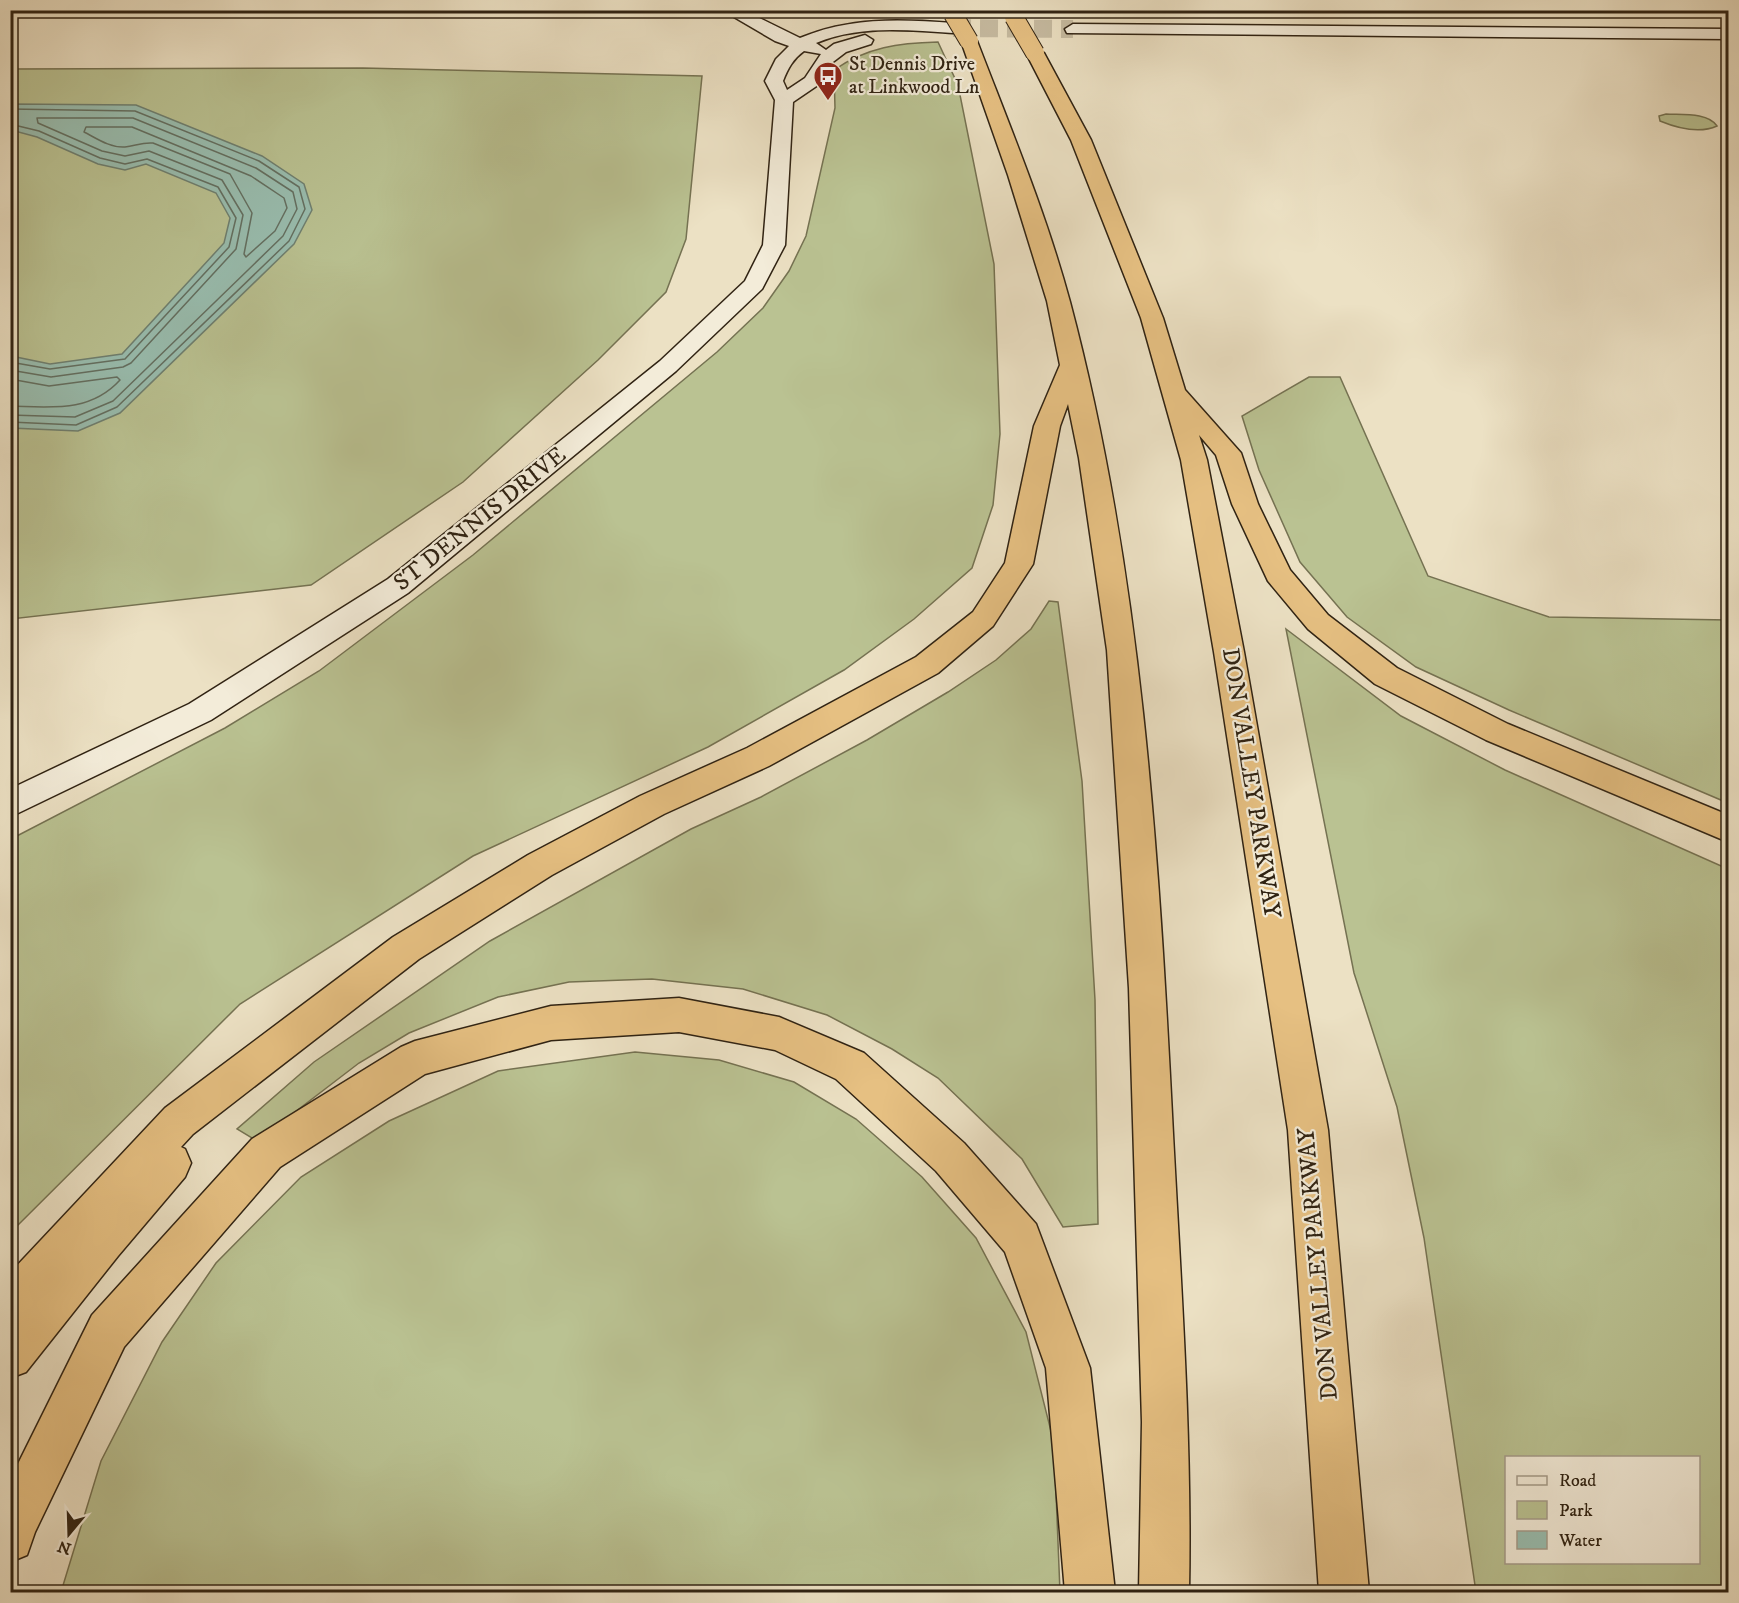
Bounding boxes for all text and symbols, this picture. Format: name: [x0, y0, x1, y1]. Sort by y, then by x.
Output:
place label: St Dennis Drive at Linkwood Ln: [849, 52, 980, 100]
bus stop icon: St Dennis Drive at Linkwood Ln: [812, 60, 844, 102]
street label: ST DENNIS DRIVE: [388, 440, 572, 598]
street label: DON VALLEY PARKWAY: [1215, 646, 1287, 921]
street label: DON VALLEY PARKWAY: [1291, 1126, 1345, 1401]
legend: [1505, 1456, 1700, 1564]
text: Road: [1559, 1470, 1596, 1492]
text: Park: [1559, 1500, 1593, 1522]
north arrow: [39, 1504, 99, 1564]
text: Water: [1558, 1530, 1602, 1552]
text: N: [55, 1536, 74, 1559]

